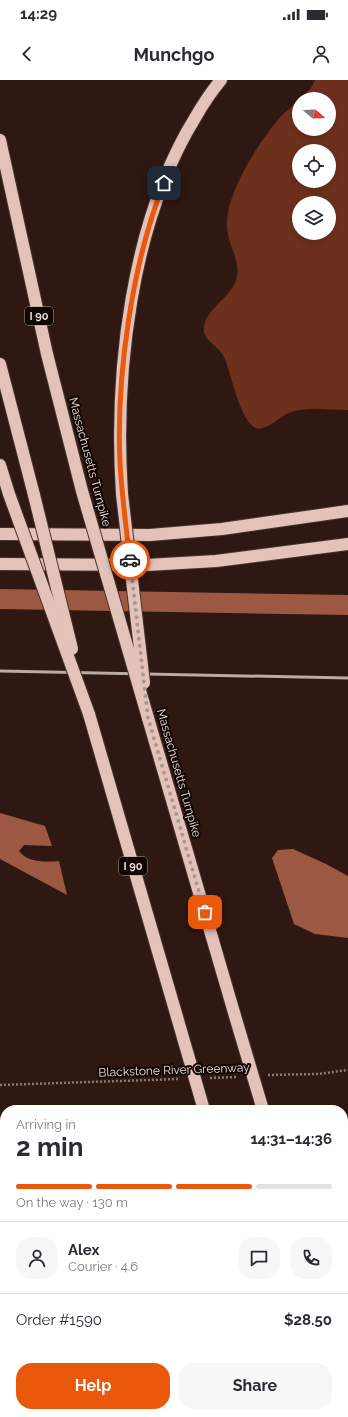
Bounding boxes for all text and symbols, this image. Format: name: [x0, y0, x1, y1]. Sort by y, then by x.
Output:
text: 14:29: [20, 5, 57, 23]
icon: back: [16, 43, 38, 65]
icon: person: [310, 43, 332, 65]
text: Munchgo: [134, 44, 214, 65]
north arrow: [292, 92, 336, 136]
map controls: [292, 92, 336, 240]
button: locate: [292, 144, 336, 188]
pin: [147, 166, 181, 200]
icon: home: [153, 172, 175, 194]
button: layers: [292, 196, 336, 240]
road number: I 90: [25, 307, 53, 325]
street label: Massachusetts Turnpike: [66, 396, 114, 528]
courier: [110, 540, 150, 580]
icon: car: [119, 549, 141, 571]
street label: Massachusetts Turnpike: [154, 707, 204, 839]
road number: I 90: [119, 857, 147, 875]
pin: [188, 895, 222, 929]
icon: bag: [194, 901, 216, 923]
street label: Blackstone River Greenway: [98, 1060, 250, 1080]
text: Arriving in: [16, 1117, 76, 1132]
text: 14:31–14:36: [250, 1130, 332, 1148]
text: 2 min: [16, 1132, 83, 1162]
text: On the way · 130 m: [16, 1195, 128, 1210]
button: person: [16, 1237, 58, 1279]
button: chat: [238, 1237, 280, 1279]
button: phone: [290, 1237, 332, 1279]
text: Alex: [68, 1241, 99, 1259]
text: Courier · 4.6: [68, 1259, 138, 1274]
text: Order #1590: [16, 1311, 102, 1329]
text: $28.50: [284, 1311, 332, 1329]
button: Help: [16, 1363, 170, 1409]
button: Share: [178, 1363, 332, 1409]

